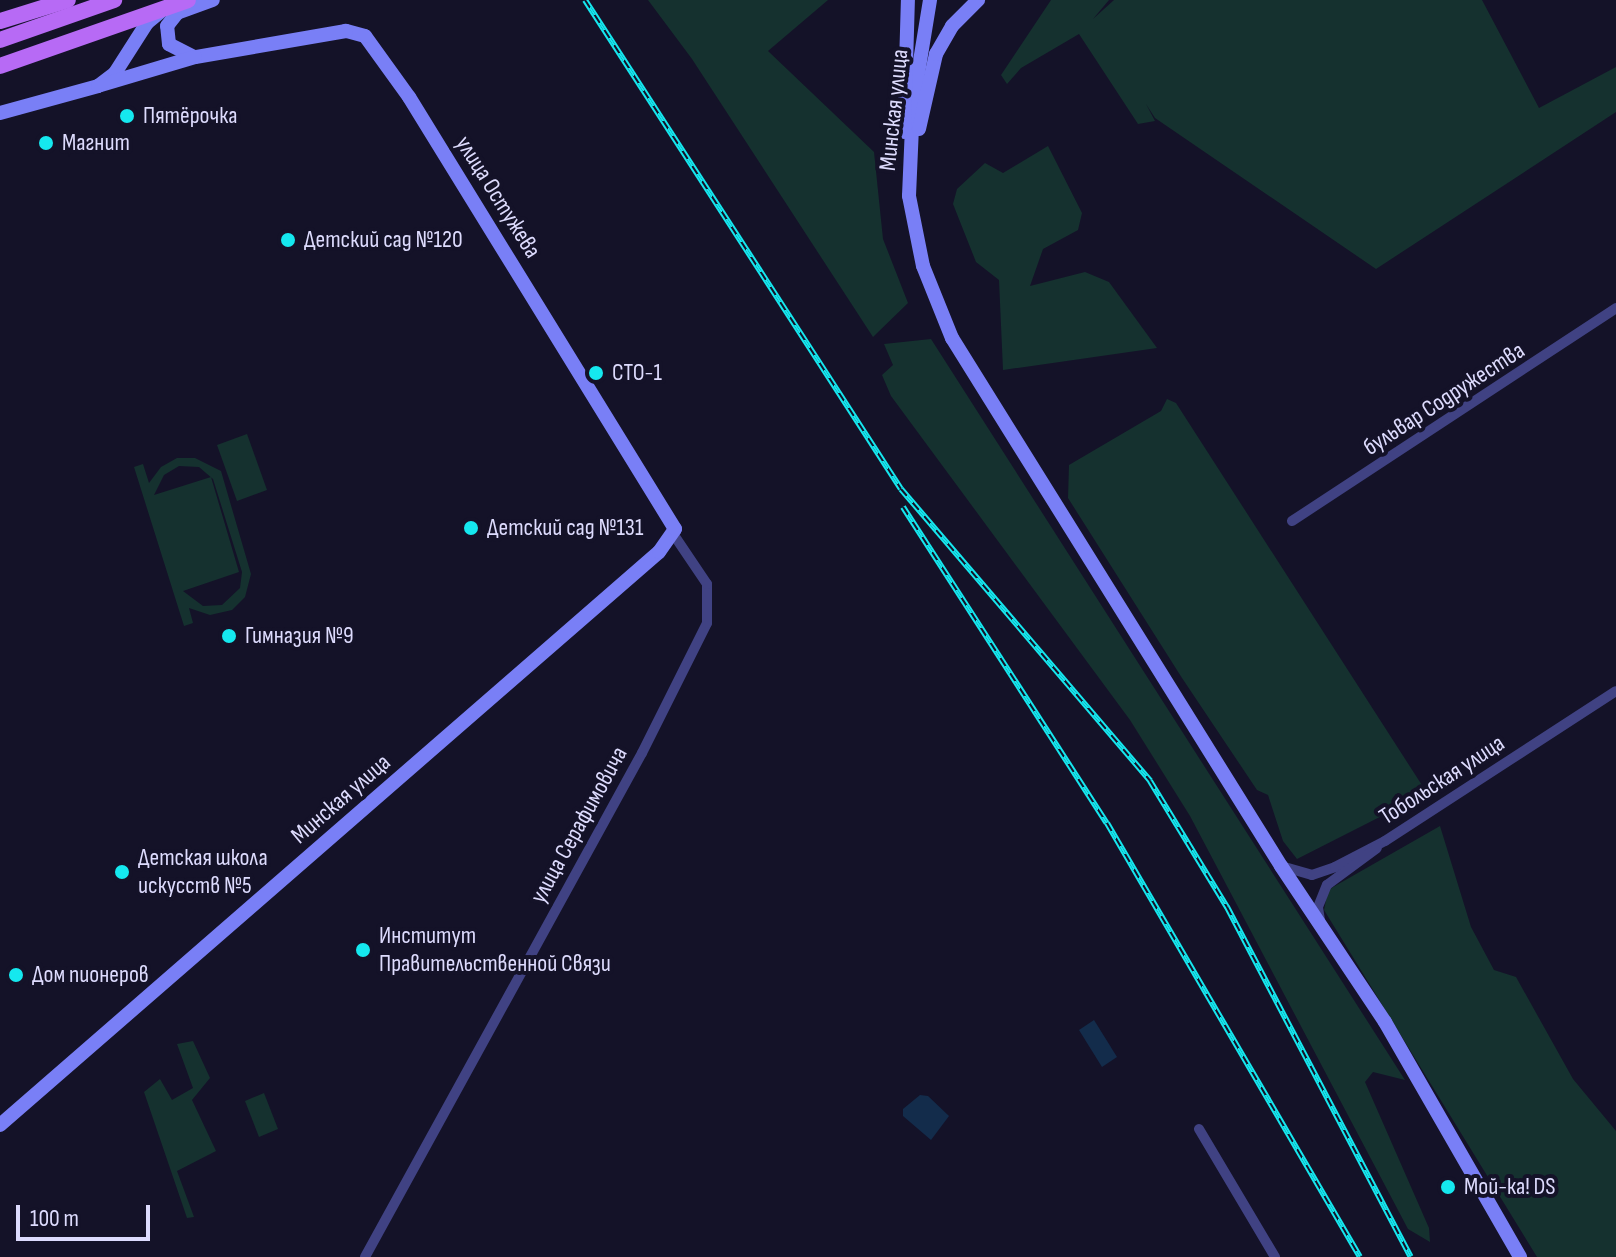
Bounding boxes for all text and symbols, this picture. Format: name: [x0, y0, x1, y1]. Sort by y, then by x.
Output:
street label: Минская улица: [873, 48, 915, 172]
place label: Пятёрочка: [143, 102, 237, 130]
marker: Пятёрочка: [118, 107, 136, 125]
place label: Магнит: [62, 129, 130, 157]
street label: улица Остужева: [449, 131, 547, 263]
marker: Магнит: [37, 134, 55, 152]
place label: Детский сад №120: [304, 226, 463, 254]
marker: Детский сад №120: [279, 231, 297, 249]
street label: бульвар Содружества: [1358, 336, 1530, 462]
place label: СТО-1: [612, 359, 662, 387]
marker: СТО-1: [587, 364, 605, 382]
place label: Детский сад №131: [487, 514, 643, 542]
marker: Детский сад №131: [462, 519, 480, 537]
place label: Гимназия №9: [245, 622, 354, 650]
marker: Гимназия №9: [220, 627, 238, 645]
street label: Тобольская улица: [1374, 729, 1510, 831]
street label: улица Серафимовича: [524, 742, 634, 908]
street label: Минская улица: [285, 748, 397, 850]
place label: Детская школа искусств №5: [138, 844, 268, 900]
marker: Детская школа искусств №5: [113, 863, 131, 881]
place label: Институт Правительственной Связи: [379, 922, 611, 978]
marker: Институт Правительственной Связи: [354, 941, 372, 959]
place label: Дом пионеров: [32, 961, 149, 989]
marker: Дом пионеров: [7, 966, 25, 984]
place label: Мой-ка! DS: [1464, 1173, 1556, 1201]
marker: Мой-ка! DS: [1439, 1178, 1457, 1196]
scale bar: [20, 1189, 154, 1239]
text: 100 m: [30, 1204, 79, 1233]

